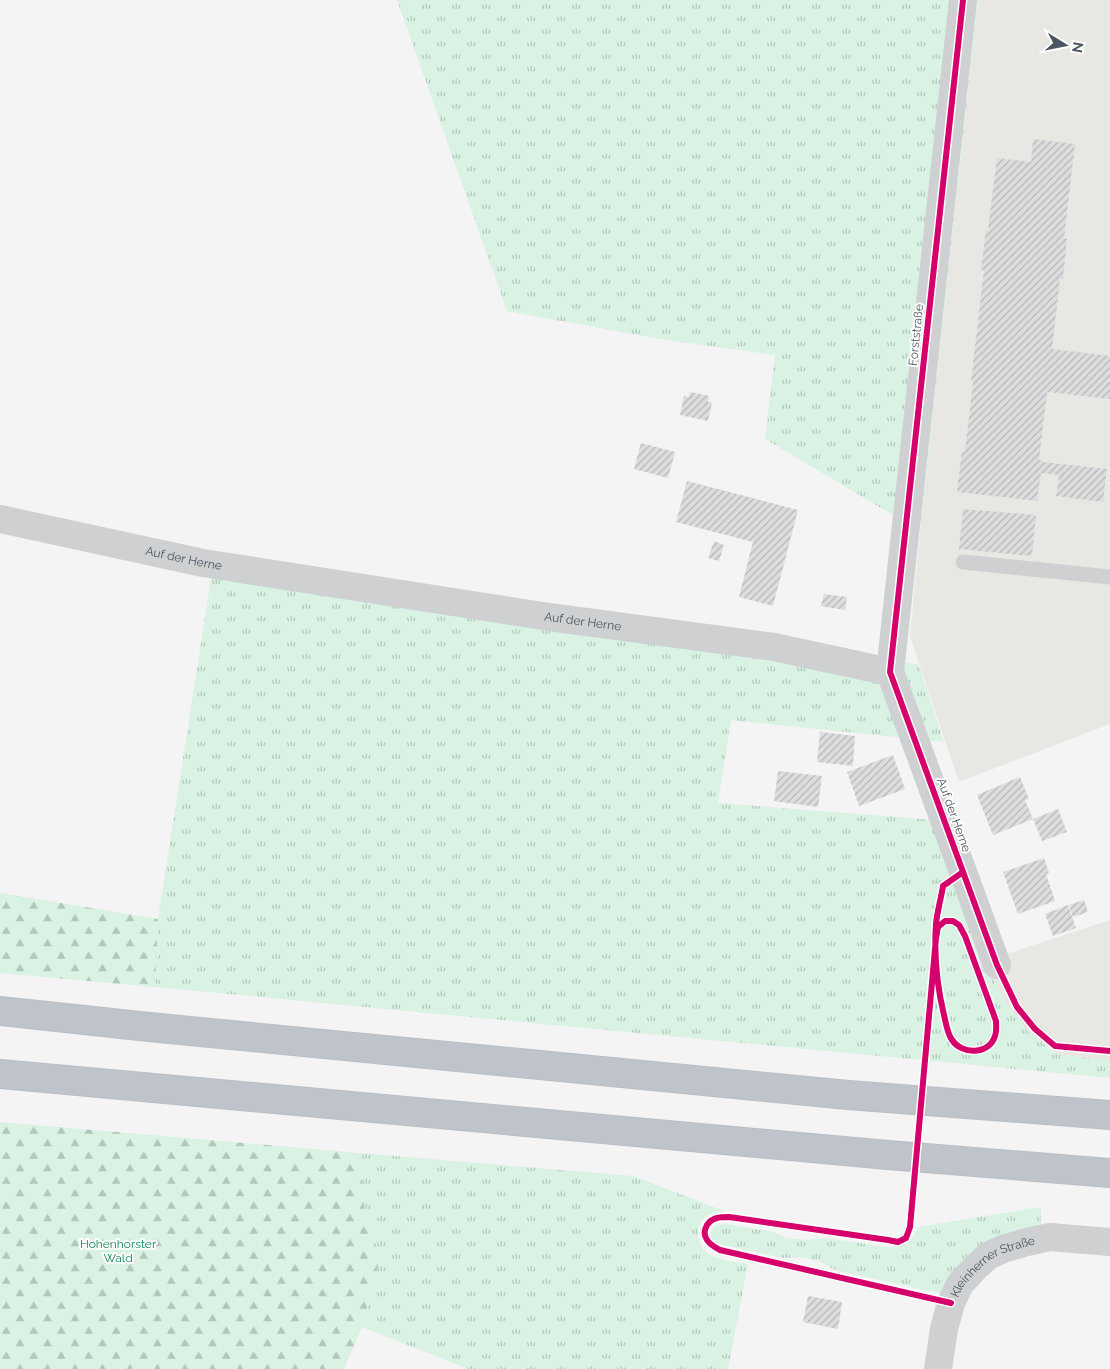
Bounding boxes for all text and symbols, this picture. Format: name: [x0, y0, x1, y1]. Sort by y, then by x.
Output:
north arrow: [1040, 20, 1090, 70]
text: N: [1069, 41, 1087, 54]
street label: Forststraße: [906, 303, 926, 367]
street label: Auf der Herne: [144, 544, 223, 573]
street label: Auf der Herne: [543, 609, 622, 634]
street label: Auf der Herne: [934, 776, 974, 854]
street label: Kleinherner Straße: [948, 1234, 1036, 1299]
park label: Hohenhorster Wald: [80, 1237, 157, 1265]

